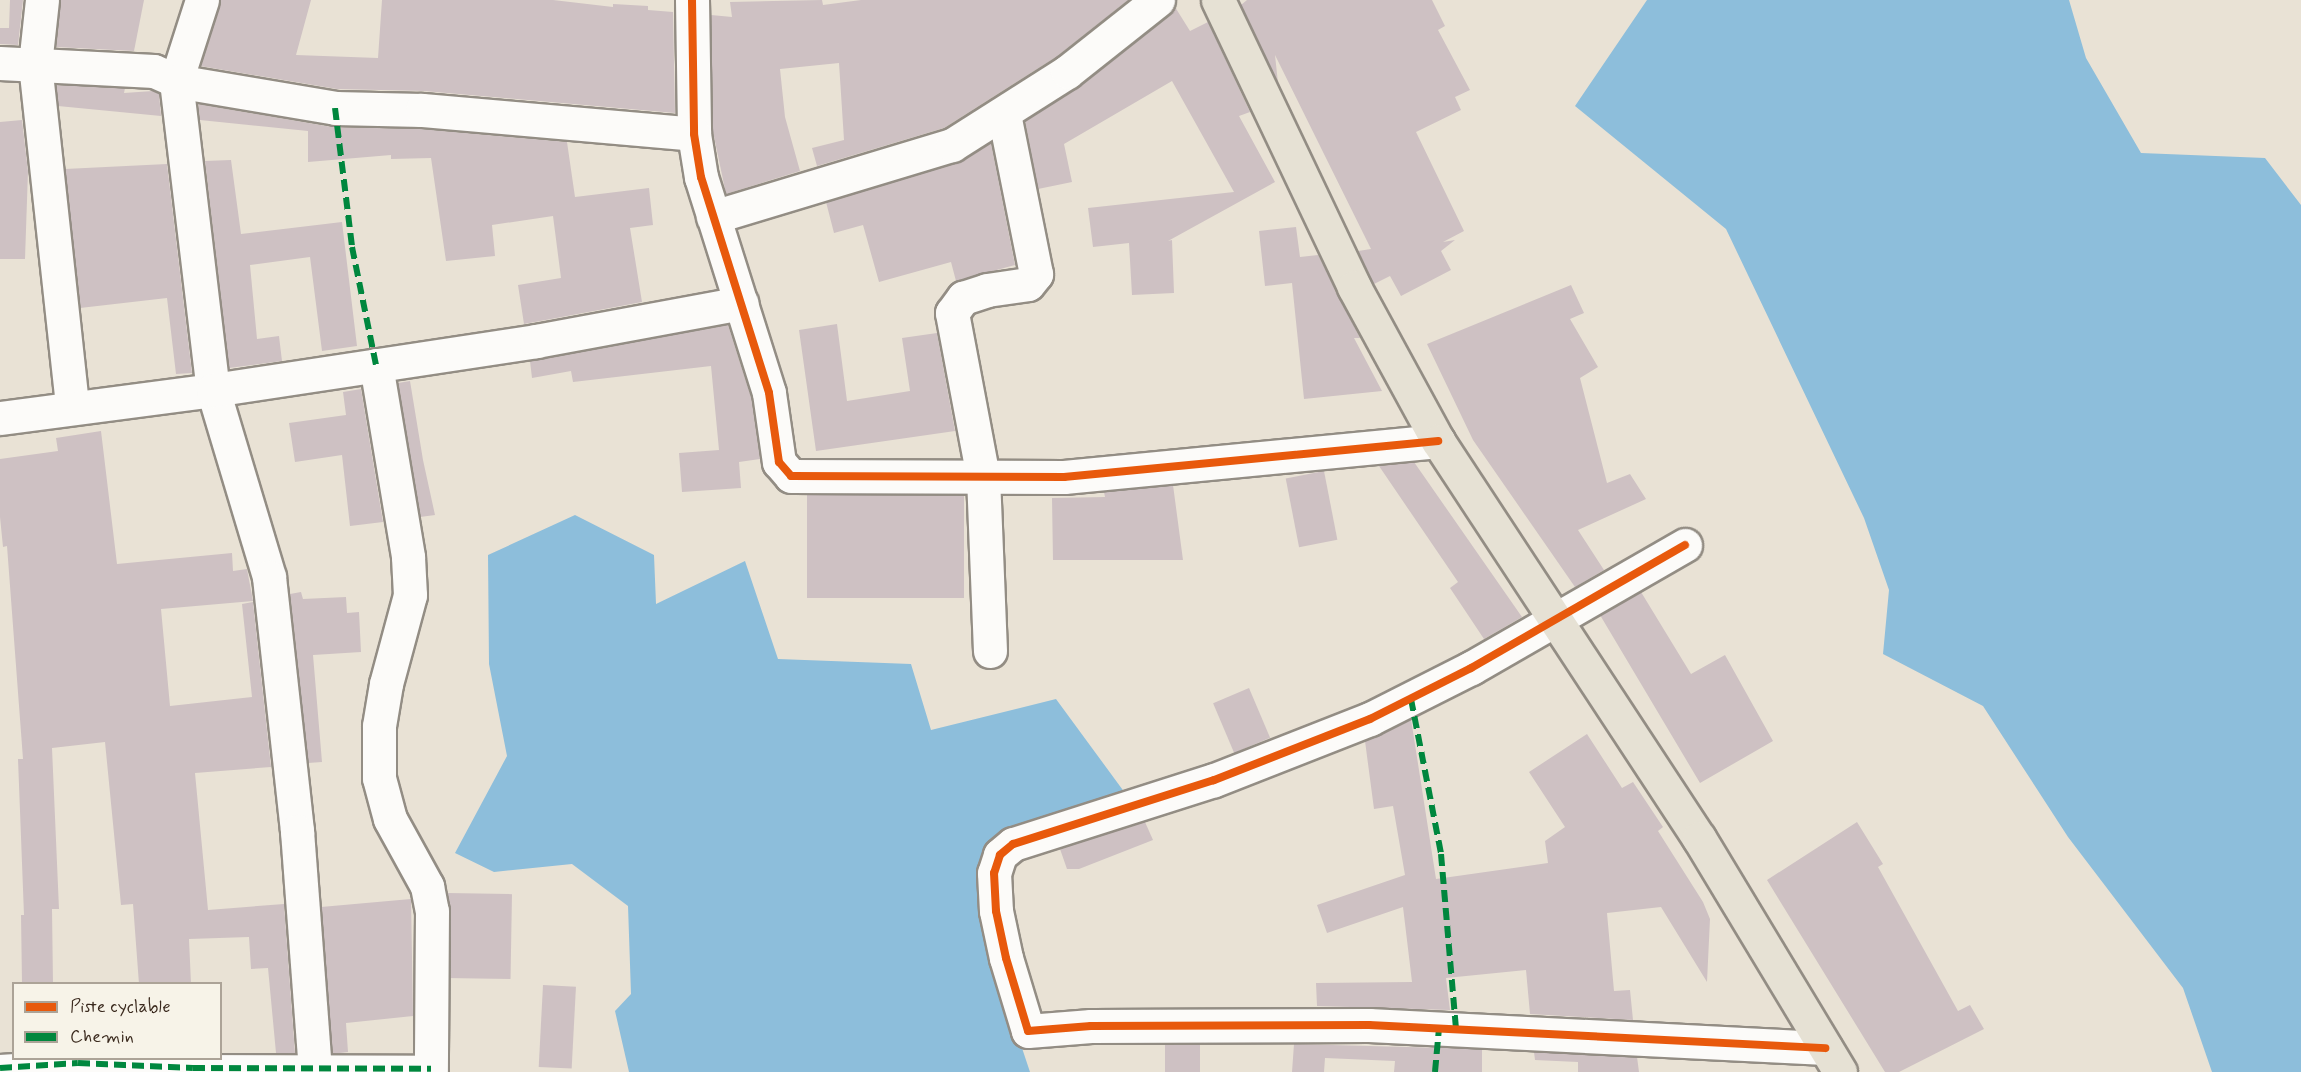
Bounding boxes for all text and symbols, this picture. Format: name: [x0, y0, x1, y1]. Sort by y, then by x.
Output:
legend: [12, 982, 222, 1060]
text: Piste cyclable: [70, 995, 171, 1019]
text: Chemin: [70, 1025, 134, 1049]

